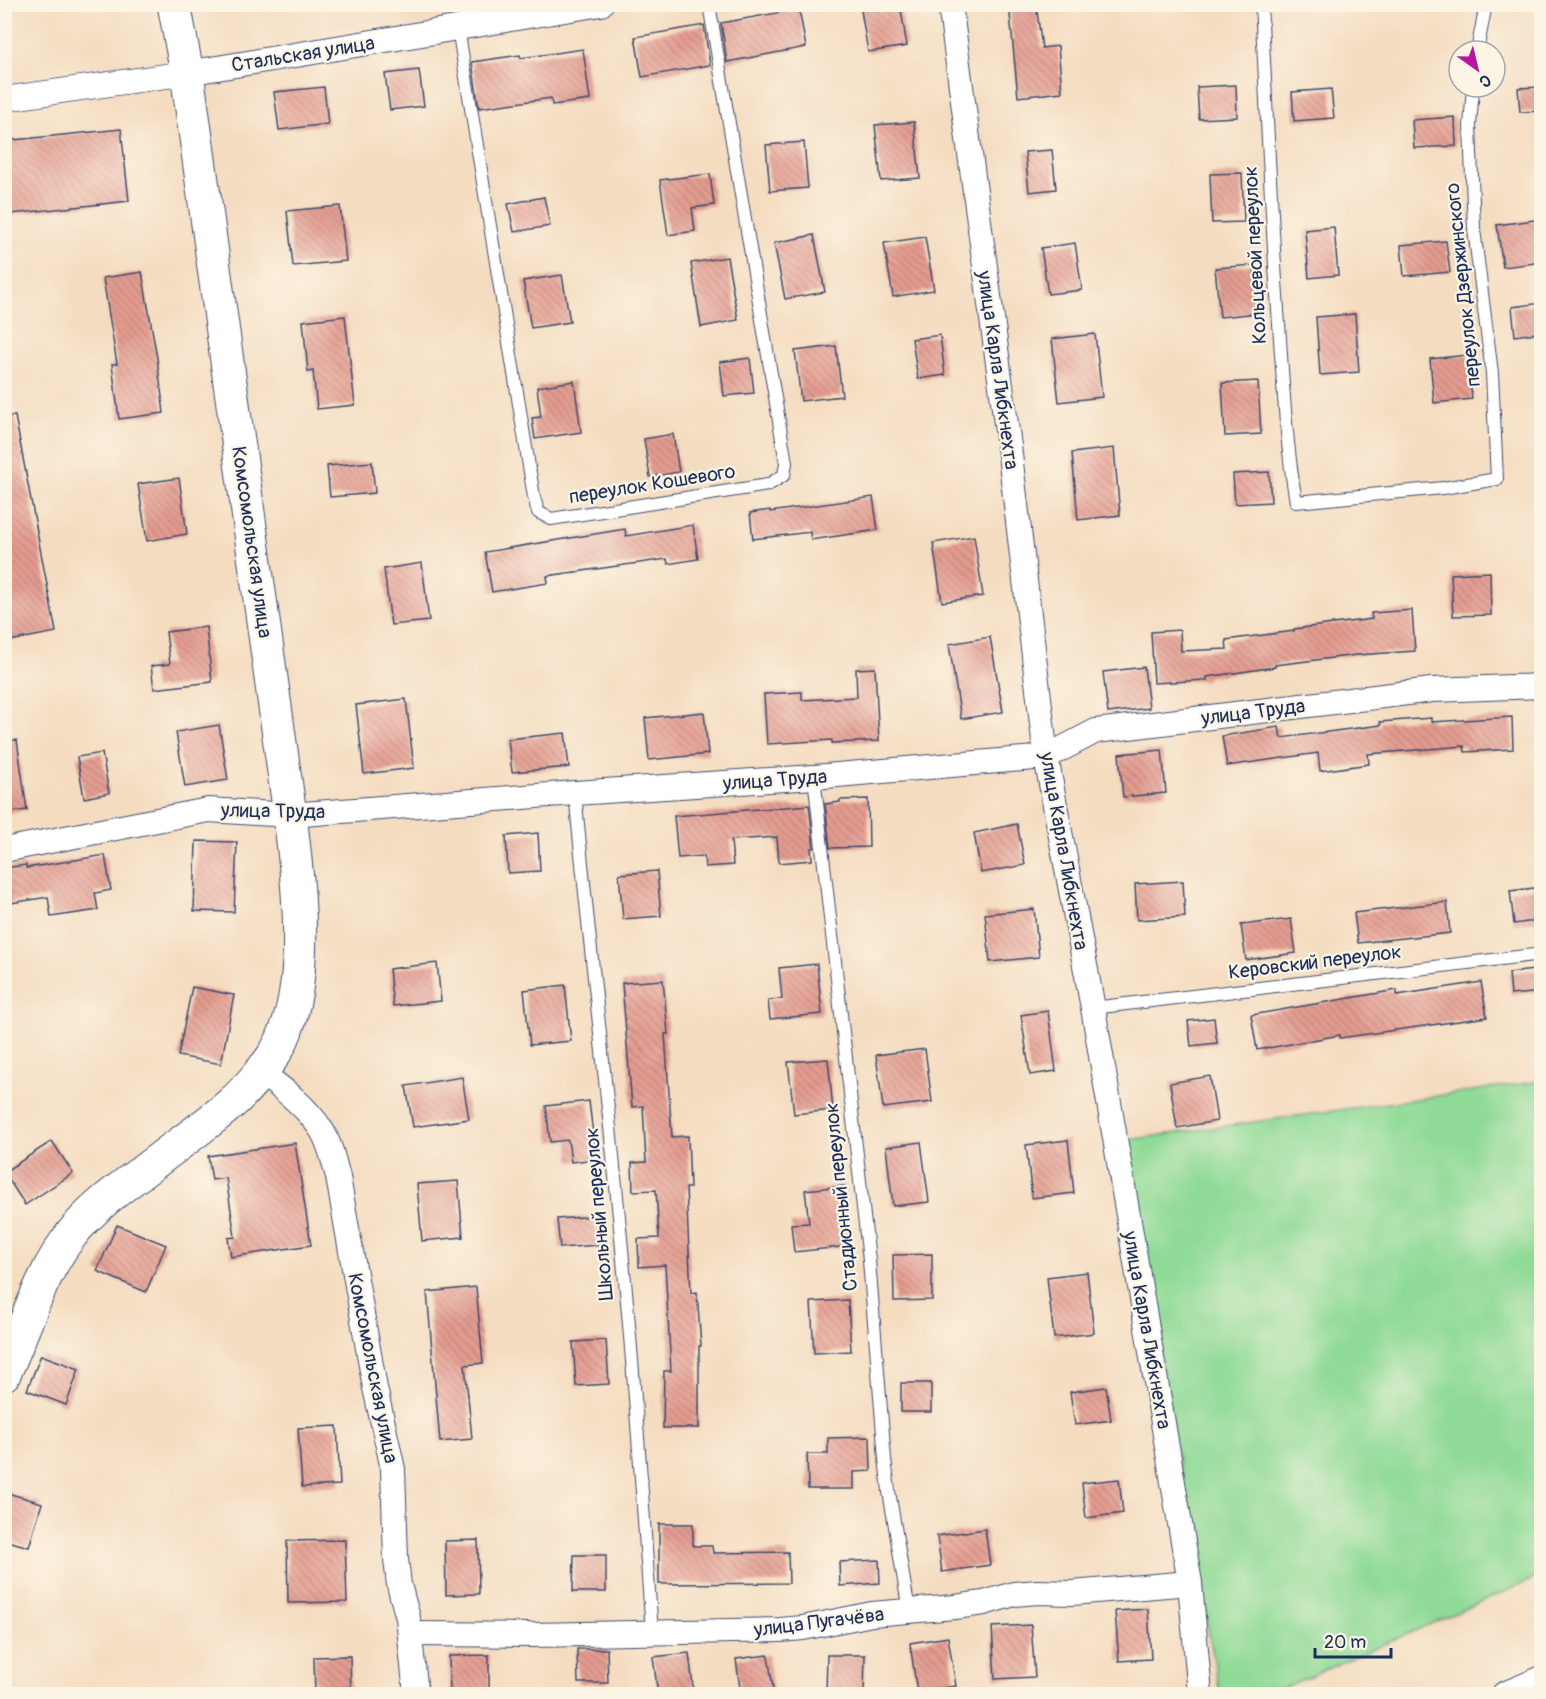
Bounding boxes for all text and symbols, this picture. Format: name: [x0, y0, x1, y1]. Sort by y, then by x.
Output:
street label: Стальская улица: [230, 30, 376, 78]
north arrow: [1447, 39, 1507, 99]
text: С: [1475, 70, 1495, 92]
street label: Кольцевой переулок: [1238, 165, 1272, 345]
street label: переулок Дзержинского: [1440, 181, 1486, 388]
street label: улица Карла Либкнехта: [972, 268, 1024, 471]
street label: Комсомольская улица: [226, 445, 278, 639]
street label: переулок Кошевого: [567, 458, 737, 510]
street label: улица Труда: [1199, 693, 1306, 731]
street label: улица Карла Либкнехта: [1034, 749, 1094, 952]
street label: улица Труда: [721, 764, 828, 796]
street label: улица Труда: [220, 798, 325, 824]
street label: Керовский переулок: [1227, 939, 1403, 985]
street label: Стадионный переулок: [819, 1101, 863, 1293]
street label: Школьный переулок: [579, 1127, 619, 1301]
street label: улица Карла Либкнехта: [1117, 1228, 1177, 1431]
street label: Комсомольская улица: [342, 1271, 404, 1465]
street label: улица Пугачёва: [752, 1602, 885, 1643]
scale bar: [1315, 1621, 1392, 1659]
text: 20 m: [1324, 1631, 1366, 1654]

